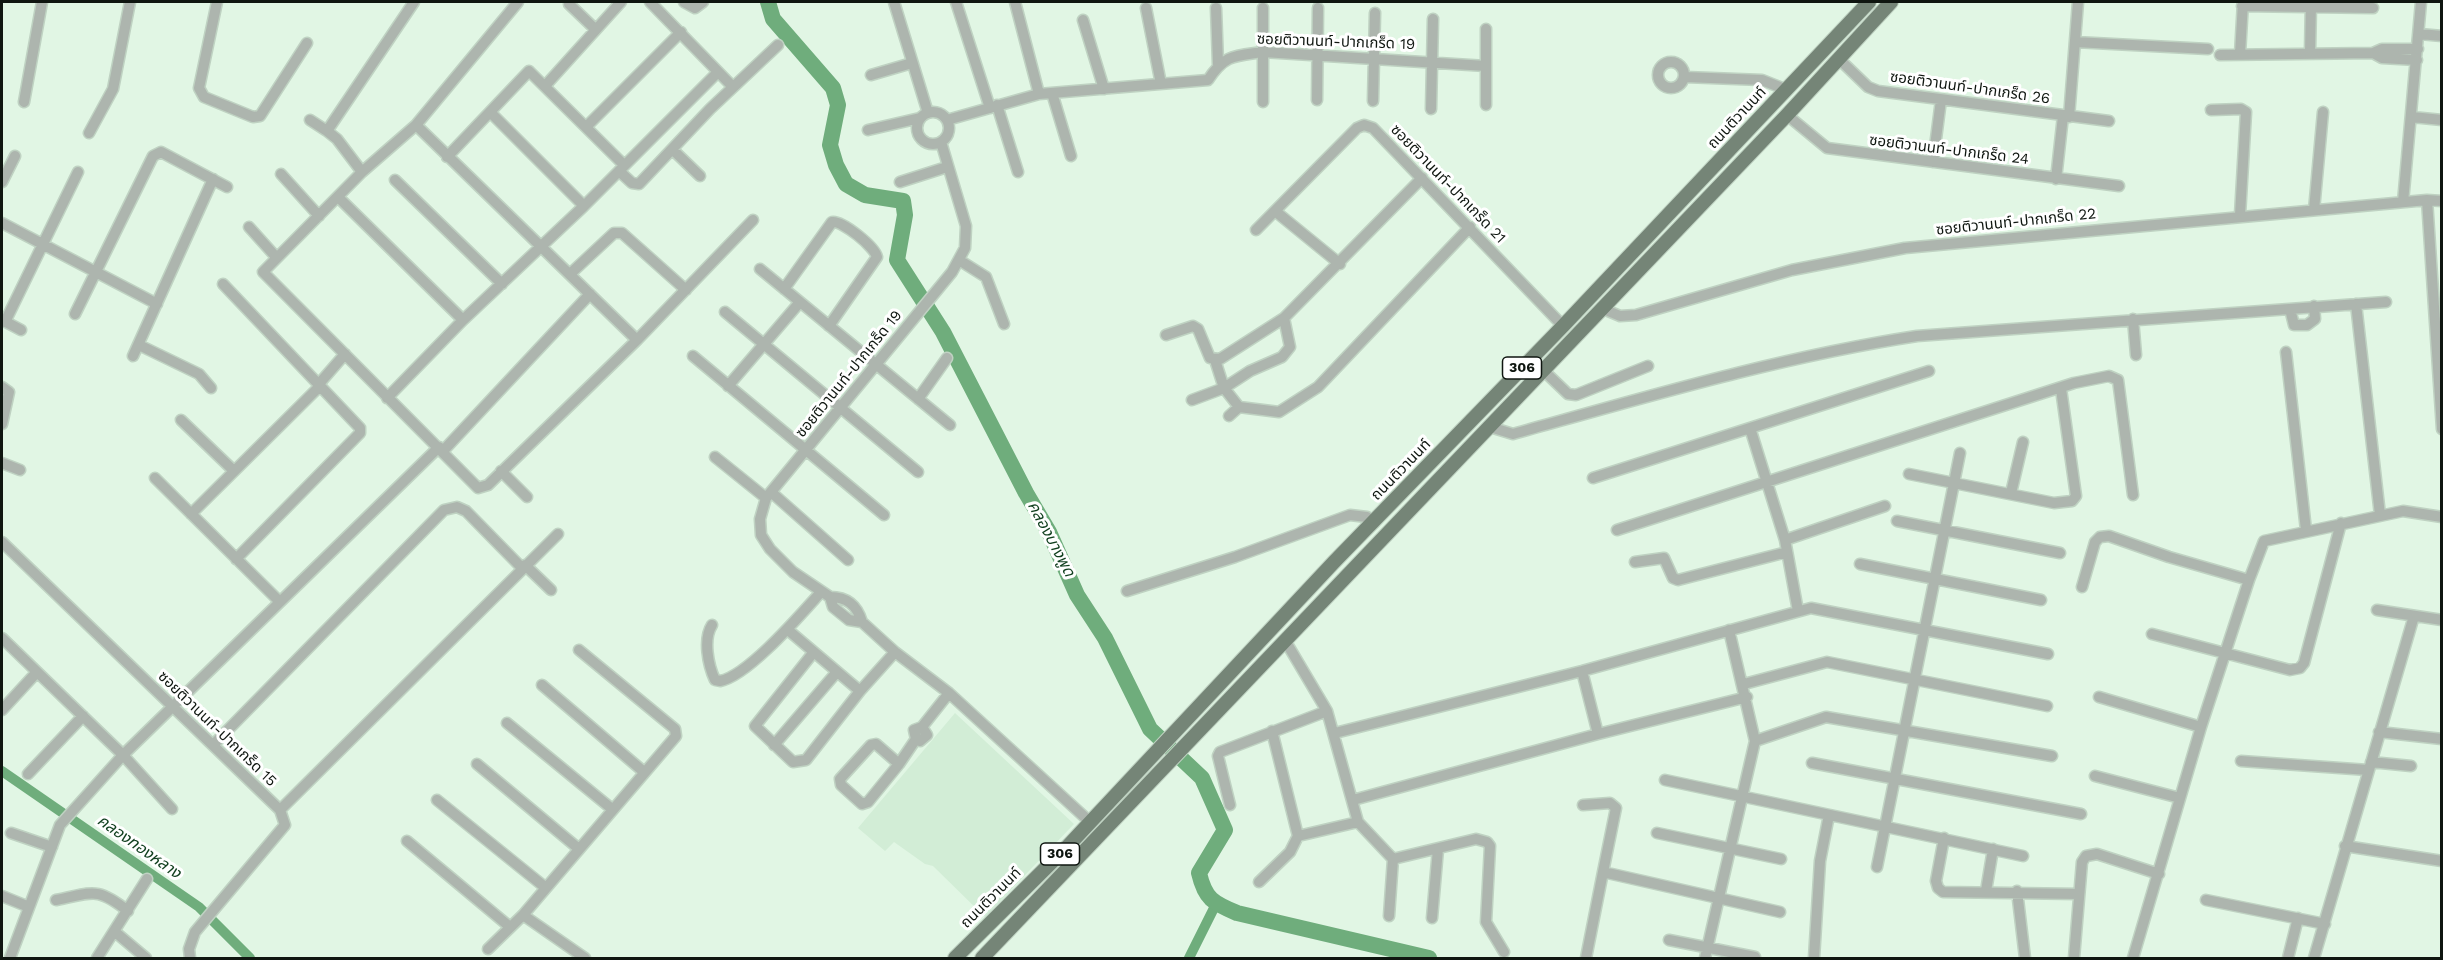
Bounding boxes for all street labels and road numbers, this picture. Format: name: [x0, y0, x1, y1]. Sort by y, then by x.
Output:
street label: ซอยติวานนท์-ปากเกร็ด 19: [1257, 30, 1415, 54]
street label: ซอยติวานนท์-ปากเกร็ด 26: [1889, 68, 2051, 108]
street label: ถนนติวานนท์: [1704, 83, 1770, 153]
street label: ซอยติวานนท์-ปากเกร็ด 21: [1387, 121, 1509, 247]
street label: ซอยติวานนท์-ปากเกร็ด 24: [1868, 131, 2030, 169]
street label: ซอยติวานนท์-ปากเกร็ด 22: [1935, 205, 2097, 239]
street label: ซอยติวานนท์-ปากเกร็ด 19: [792, 307, 906, 441]
road number: 306: [1502, 357, 1541, 379]
street label: ถนนติวานนท์: [1367, 436, 1435, 504]
street label: ซอยติวานนท์-ปากเกร็ด 15: [154, 668, 280, 790]
road number: 306: [1040, 843, 1080, 865]
street label: ถนนติวานนท์: [957, 864, 1025, 932]

